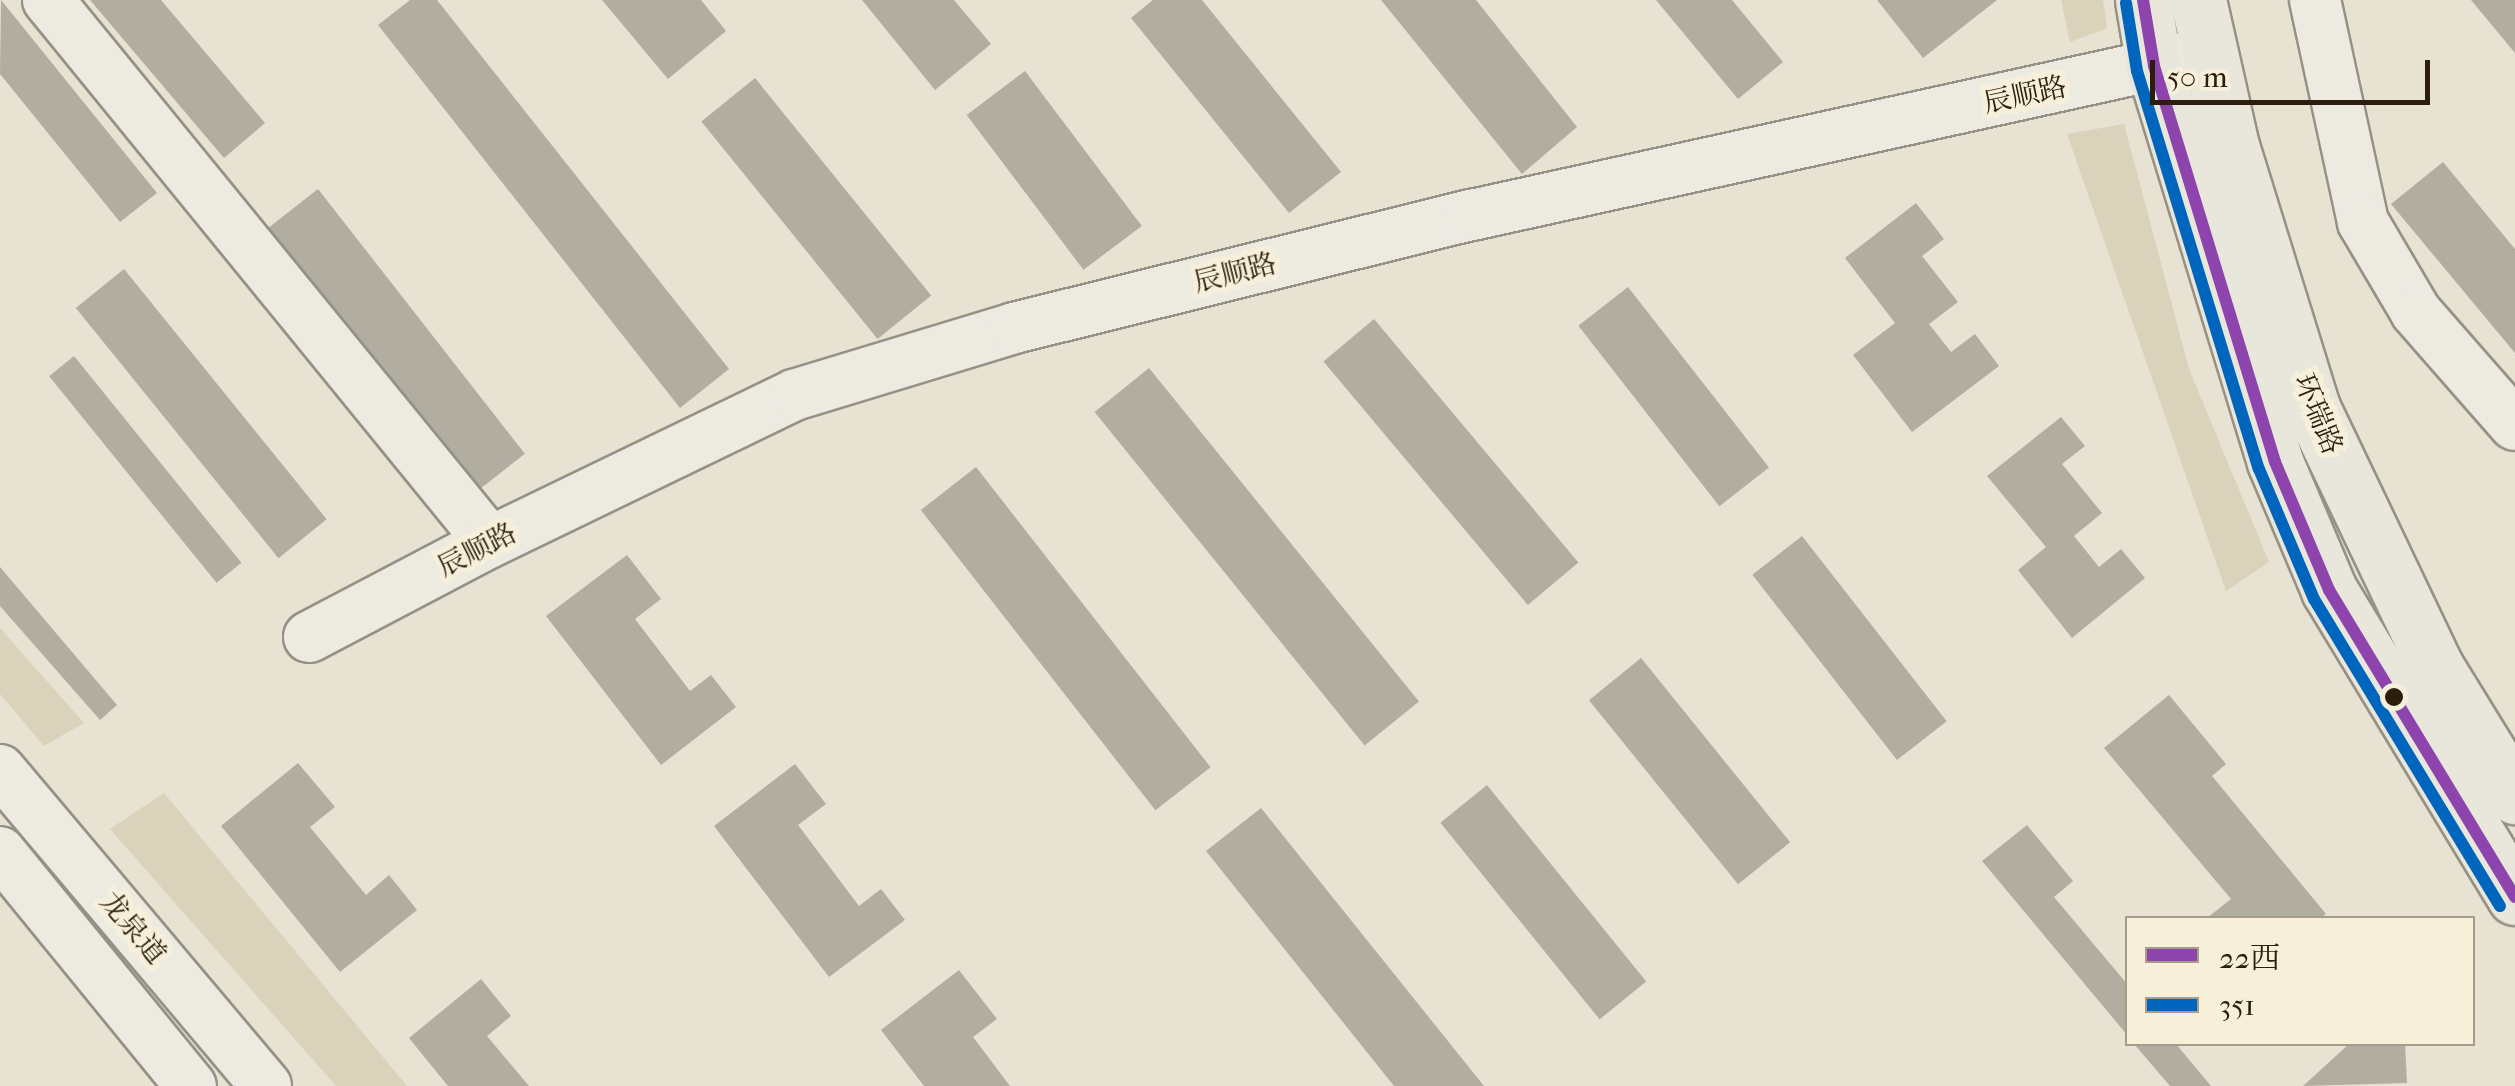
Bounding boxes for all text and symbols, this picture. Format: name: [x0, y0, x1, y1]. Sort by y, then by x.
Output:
scale bar: [2155, 40, 2435, 102]
text: 50 m: [2167, 60, 2228, 95]
street label: 辰顺路: [1980, 70, 2070, 120]
street label: 辰顺路: [1190, 247, 1280, 299]
street label: 环瑞路: [2287, 369, 2349, 459]
street label: 辰顺路: [432, 516, 522, 584]
unlabelled marker: [2384, 687, 2404, 707]
street label: 龙泉道: [93, 885, 173, 971]
legend: [2125, 916, 2475, 1046]
text: 22西: [2219, 941, 2280, 976]
text: 351: [2219, 988, 2255, 1023]

